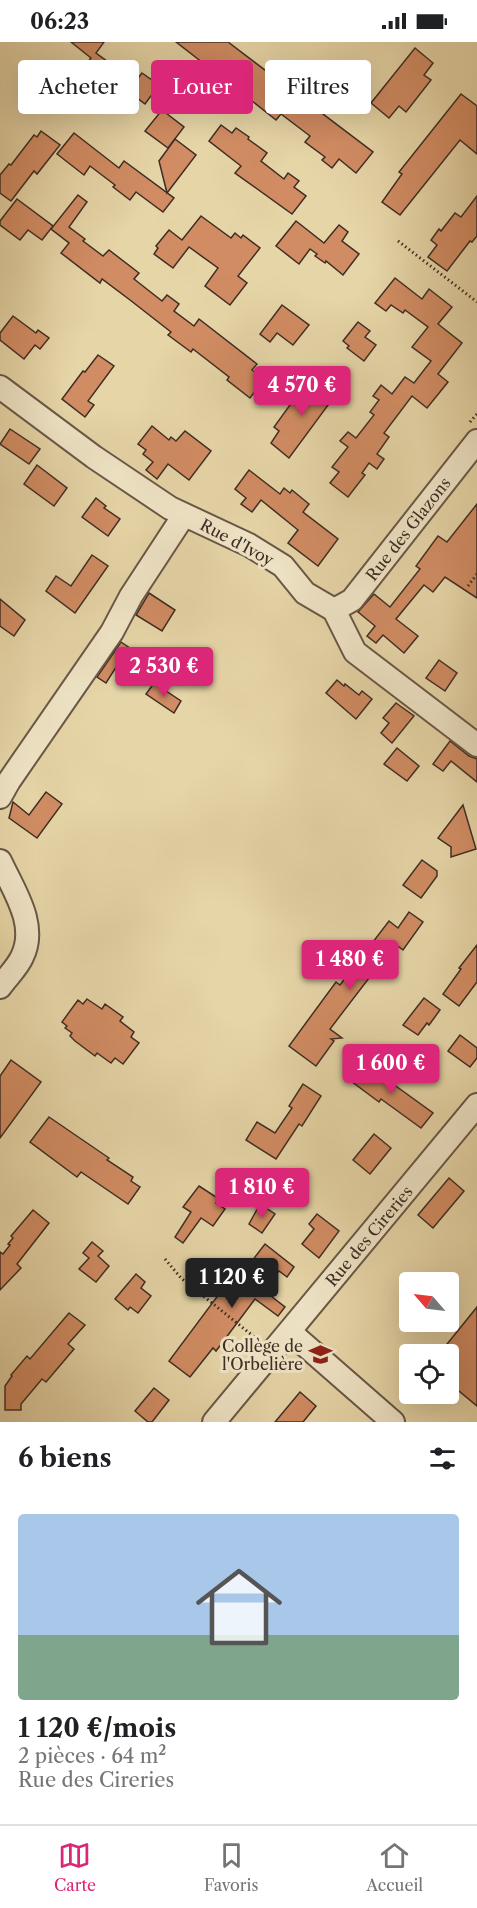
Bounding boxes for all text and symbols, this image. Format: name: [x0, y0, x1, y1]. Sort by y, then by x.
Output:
text: 06:23: [30, 8, 89, 35]
chip: Acheter: [18, 60, 139, 114]
chip: Louer: [151, 60, 253, 114]
chip: Filtres: [265, 60, 371, 114]
pin: 4 570 €: [247, 366, 357, 417]
text: 4 570 €: [268, 373, 336, 397]
street label: Rue des Glazons: [361, 473, 455, 585]
street label: Rue d'Ivoy: [197, 514, 278, 570]
pin: 2 530 €: [109, 647, 219, 698]
text: 2 530 €: [129, 654, 199, 678]
pin: 1 480 €: [295, 940, 405, 991]
text: 1 480 €: [316, 947, 384, 971]
pin: 1 600 €: [336, 1044, 446, 1095]
text: 1 600 €: [356, 1051, 426, 1075]
pin: 1 810 €: [207, 1168, 317, 1219]
text: 1 810 €: [229, 1175, 295, 1199]
street label: Rue des Cireries: [321, 1182, 417, 1290]
pin: 1 120 €: [177, 1258, 287, 1309]
text: 1 120 €: [199, 1265, 265, 1289]
north arrow: [399, 1272, 459, 1332]
map controls: [399, 1272, 459, 1404]
place label: Collège de l'Orbelière: [222, 1336, 303, 1374]
school or university icon: Collège de l'Orbelière: [308, 1342, 334, 1368]
button: locate: [399, 1344, 459, 1404]
text: 6 biens: [18, 1442, 112, 1474]
icon: filters: [426, 1442, 459, 1475]
icon: home: [185, 1553, 293, 1661]
text: 1 120 €/mois: [18, 1712, 176, 1744]
text: 2 pièces · 64 m²: [18, 1744, 167, 1768]
text: Rue des Cireries: [18, 1768, 174, 1792]
tab: Carte: [54, 1839, 96, 1895]
tab: Favoris: [204, 1839, 258, 1895]
tab: Accueil: [366, 1839, 423, 1895]

